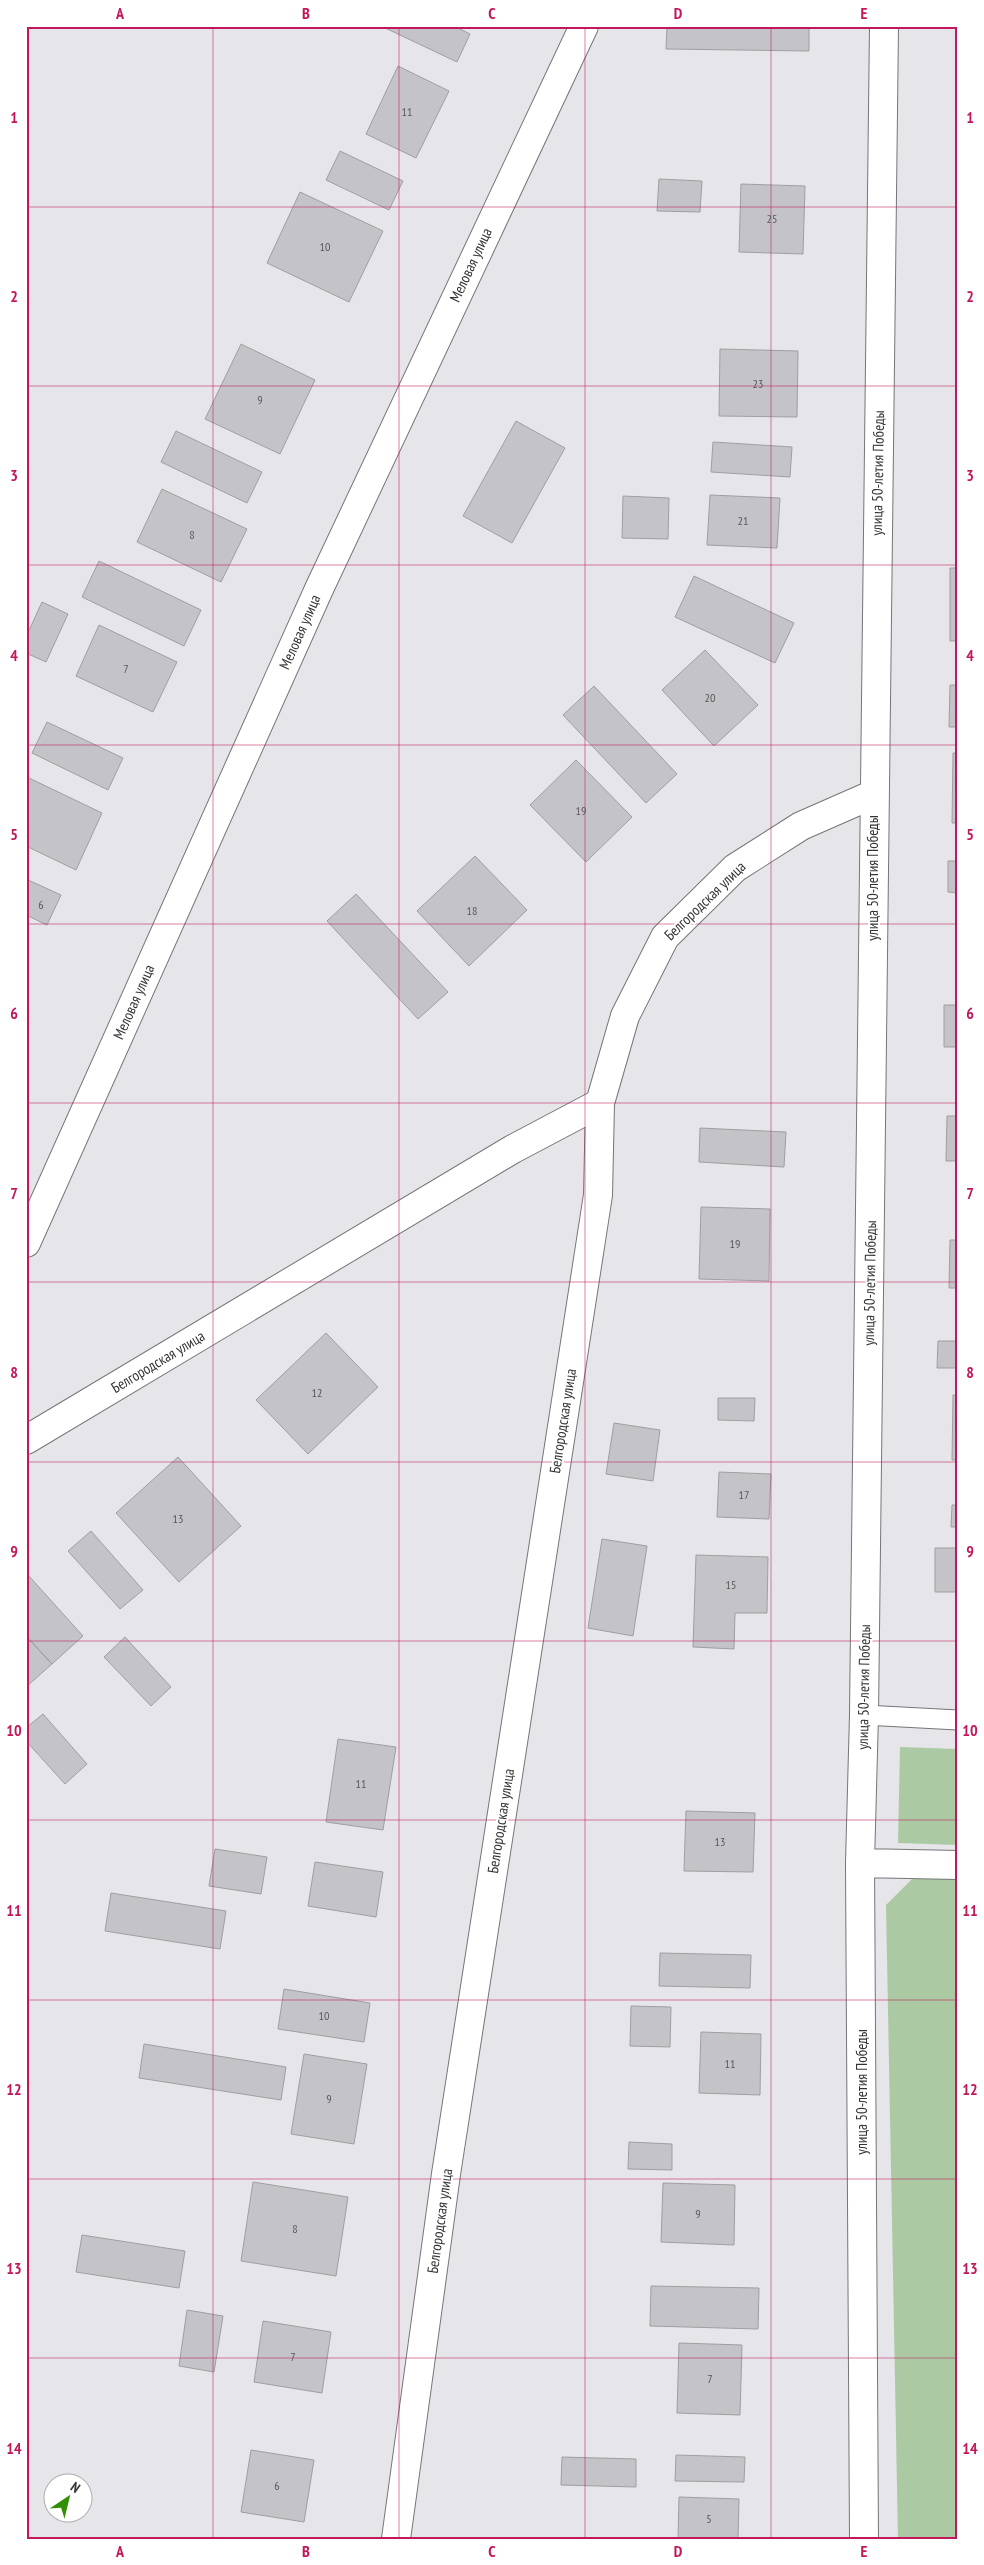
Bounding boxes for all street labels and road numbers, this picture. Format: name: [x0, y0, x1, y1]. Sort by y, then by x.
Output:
street label: Меловая улица: [445, 225, 496, 305]
street label: улица 50-летия Победы: [867, 410, 888, 536]
street label: Меловая улица: [275, 591, 324, 672]
street label: улица 50-летия Победы: [863, 815, 882, 941]
street label: Белгородская улица: [660, 857, 749, 944]
street label: Меловая улица: [109, 961, 158, 1042]
street label: улица 50-летия Победы: [859, 1220, 880, 1346]
street label: Белгородская улица: [107, 1326, 208, 1397]
street label: Белгородская улица: [545, 1367, 580, 1475]
street label: улица 50-летия Победы: [853, 1624, 874, 1750]
street label: Белгородская улица: [483, 1767, 518, 1875]
street label: улица 50-летия Победы: [852, 2029, 871, 2155]
street label: Белгородская улица: [423, 2167, 456, 2275]

